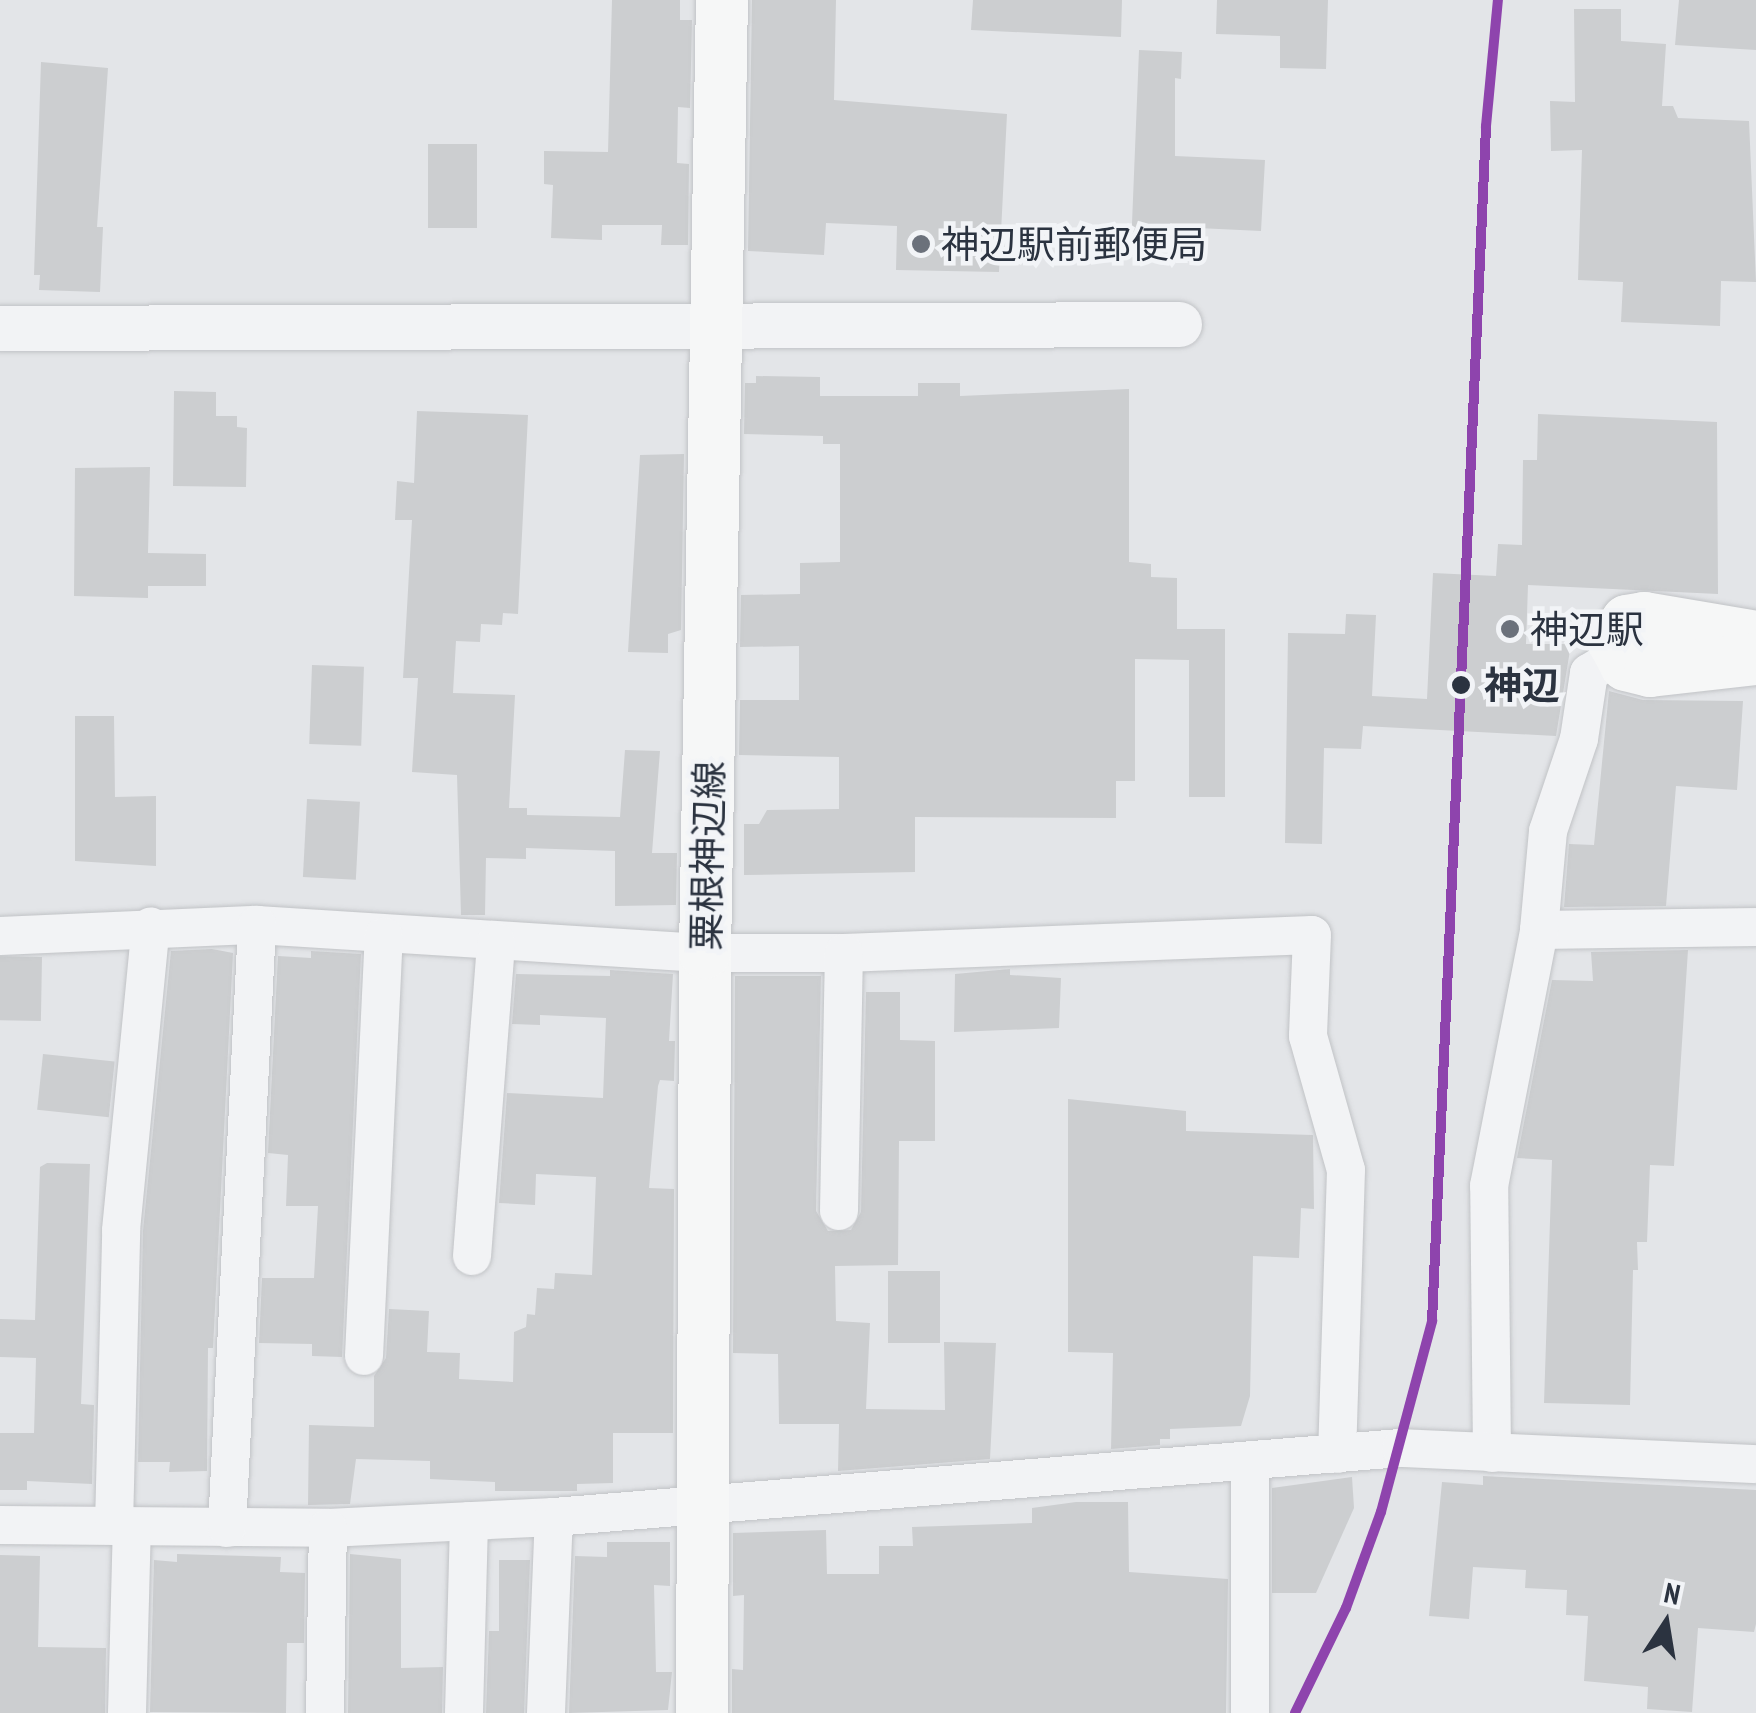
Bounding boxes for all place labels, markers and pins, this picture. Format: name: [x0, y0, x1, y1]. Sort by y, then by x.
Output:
place label: 神辺駅前郵便局: [941, 221, 1207, 267]
marker: 神辺駅前郵便局: [910, 233, 932, 255]
place label: 神辺駅: [1530, 606, 1644, 652]
marker: 神辺駅: [1499, 618, 1521, 640]
place label: 神辺: [1484, 662, 1560, 708]
marker: 神辺: [1448, 672, 1474, 698]

